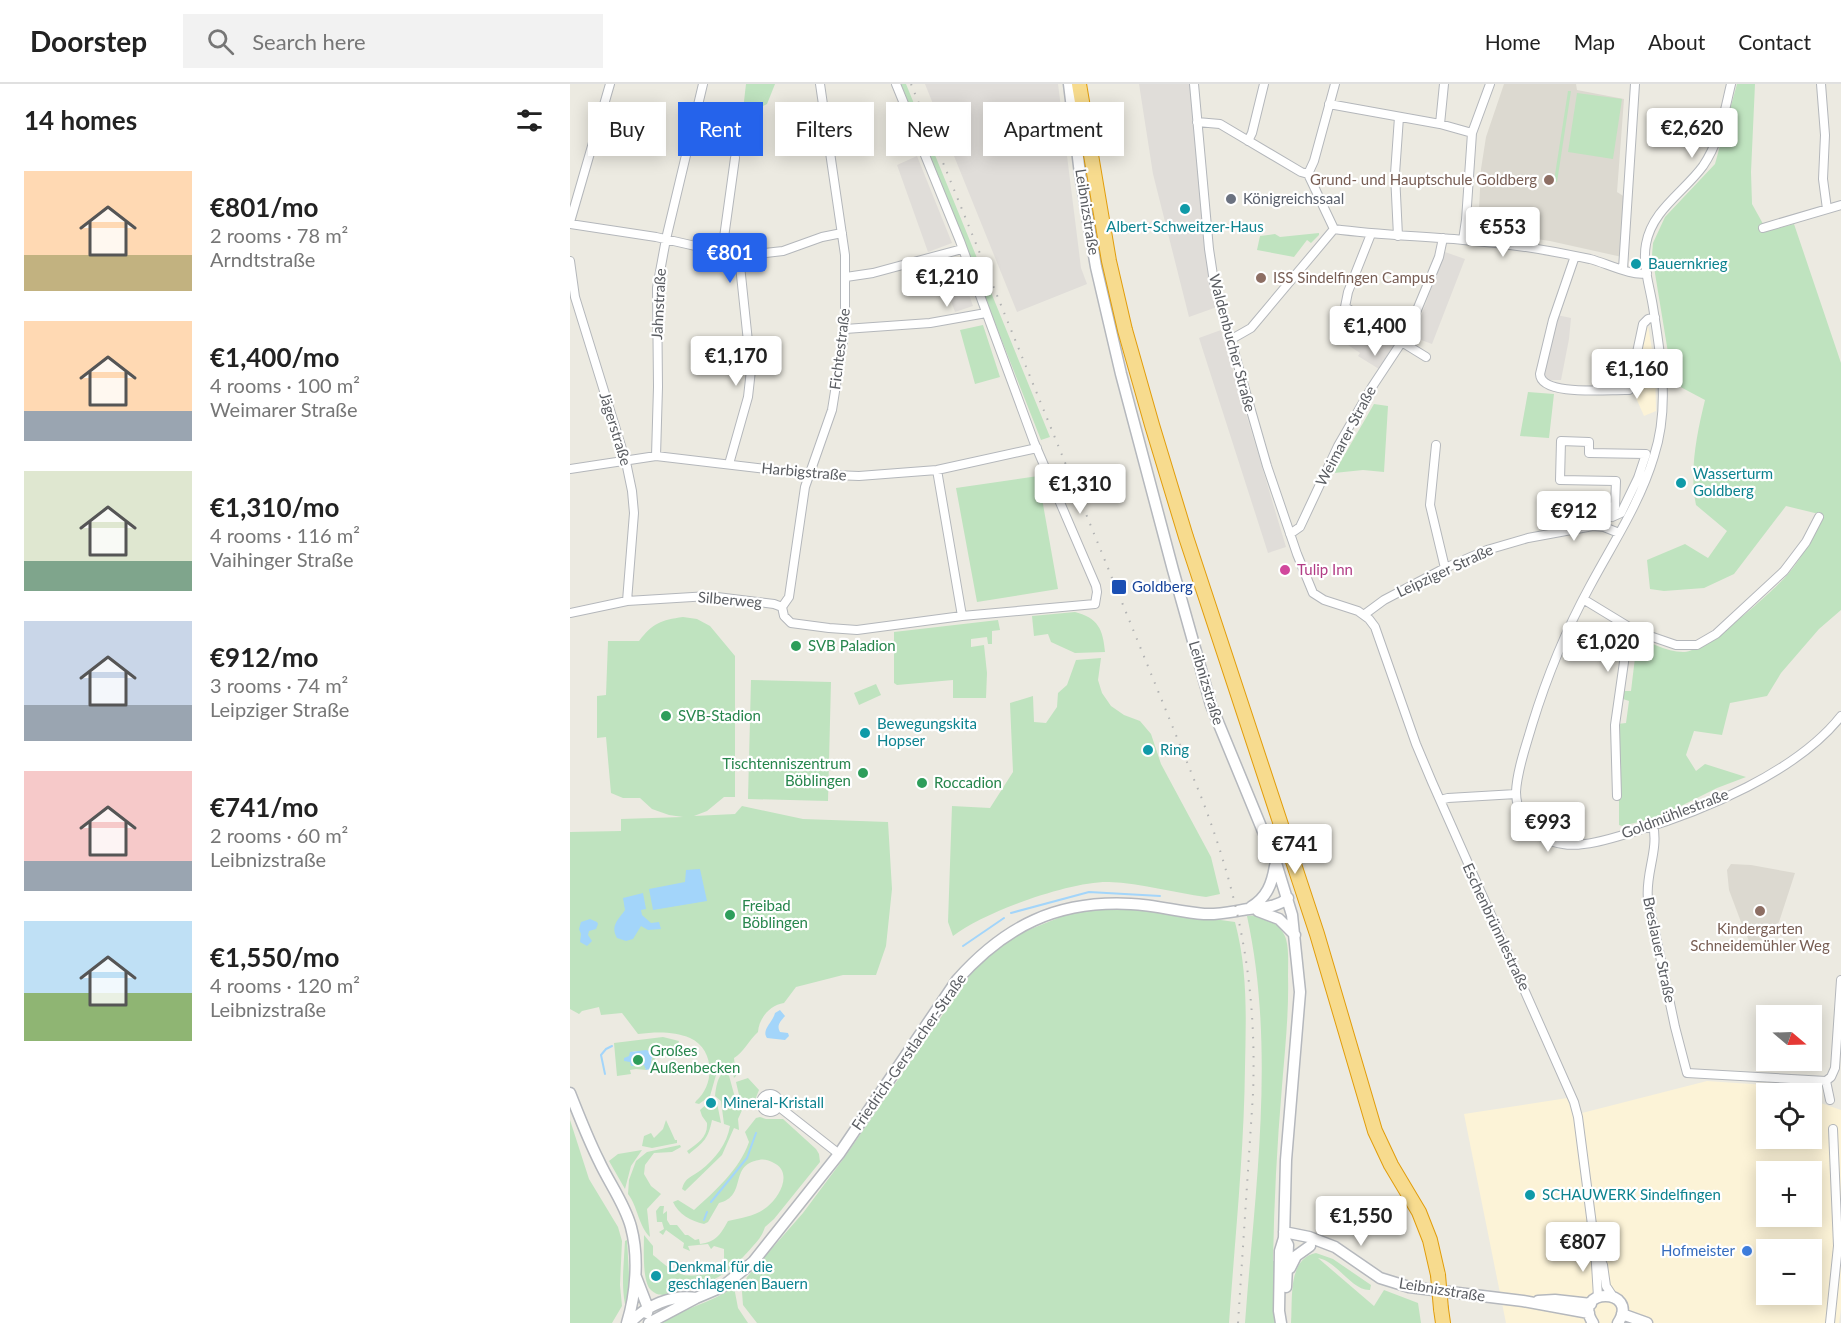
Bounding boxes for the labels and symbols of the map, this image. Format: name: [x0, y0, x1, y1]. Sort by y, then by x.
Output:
pin: €2,620: [1643, 108, 1741, 159]
street label: Leibnizstraße: [1072, 167, 1104, 256]
place label: Grund- und Hauptschule Goldberg: [1310, 170, 1537, 188]
marker: Grund- und Hauptschule Goldberg: [1542, 173, 1556, 187]
place label: Königreichssaal: [1243, 189, 1344, 207]
marker: Königreichssaal: [1224, 192, 1238, 206]
marker: Albert-Schweitzer-Haus: [1178, 202, 1192, 216]
pin: €553: [1467, 207, 1539, 258]
place label: Albert-Schweitzer-Haus: [1106, 217, 1264, 235]
pin: €801: [694, 233, 766, 284]
place label: Bauernkrieg: [1648, 254, 1728, 272]
pin: €1,210: [898, 257, 996, 308]
marker: Bauernkrieg: [1629, 257, 1643, 271]
street label: Jahnstraße: [647, 268, 669, 340]
place label: ISS Sindelfingen Campus: [1273, 268, 1435, 286]
marker: ISS Sindelfingen Campus: [1254, 271, 1268, 285]
street label: Waldenbucher Straße: [1206, 272, 1260, 414]
pin: €1,400: [1326, 306, 1424, 357]
street label: Fichtestraße: [825, 307, 853, 391]
pin: €1,170: [687, 336, 785, 387]
pin: €1,160: [1588, 349, 1686, 400]
street label: Weimarer Straße: [1311, 382, 1379, 489]
street label: Jägerstraße: [596, 390, 636, 468]
street label: Harbigstraße: [761, 458, 847, 484]
pin: €1,310: [1031, 464, 1129, 515]
place label: Wasserturm Goldberg: [1693, 464, 1773, 499]
marker: Wasserturm Goldberg: [1674, 476, 1688, 490]
pin: €912: [1538, 491, 1610, 542]
street label: Leipziger Straße: [1393, 540, 1496, 600]
place label: Tulip Inn: [1297, 560, 1353, 578]
marker: Tulip Inn: [1278, 563, 1292, 577]
place label: Goldberg: [1132, 577, 1193, 595]
marker: Goldberg: [1110, 578, 1128, 596]
street label: Silberweg: [697, 587, 763, 611]
pin: €1,020: [1559, 622, 1657, 673]
place label: SVB Paladion: [808, 636, 896, 654]
street label: Leibnizstraße: [1186, 638, 1228, 727]
marker: SVB Paladion: [789, 639, 803, 653]
place label: SVB-Stadion: [678, 706, 761, 724]
marker: SVB-Stadion: [659, 709, 673, 723]
place label: Bewegungskita Hopser: [877, 714, 977, 749]
marker: Bewegungskita Hopser: [858, 726, 872, 740]
place label: Ring: [1160, 740, 1189, 758]
marker: Ring: [1141, 743, 1155, 757]
place label: Tischtenniszentrum Böblingen: [722, 754, 851, 789]
marker: Tischtenniszentrum Böblingen: [856, 766, 870, 780]
place label: Roccadion: [934, 773, 1002, 791]
marker: Roccadion: [915, 776, 929, 790]
street label: Goldmühlestraße: [1619, 784, 1731, 842]
pin: €993: [1512, 802, 1584, 853]
pin: €741: [1259, 824, 1331, 875]
street label: Eschenbrünnlestraße: [1459, 860, 1534, 993]
street label: Breslauer Straße: [1640, 895, 1680, 1005]
place label: Freibad Böblingen: [742, 896, 808, 931]
marker: Kindergarten Schneidemühler Weg: [1753, 904, 1767, 918]
marker: Freibad Böblingen: [723, 908, 737, 922]
place label: Kindergarten Schneidemühler Weg: [1690, 919, 1830, 954]
street label: Friedrich-Gerstlacher-Straße: [847, 970, 969, 1133]
north arrow: [1756, 1005, 1822, 1071]
place label: Großes Außenbecken: [650, 1041, 740, 1076]
marker: Großes Außenbecken: [631, 1053, 645, 1067]
place label: Mineral-Kristall: [723, 1093, 824, 1111]
marker: Mineral-Kristall: [704, 1096, 718, 1110]
place label: SCHAUWERK Sindelfingen: [1542, 1185, 1721, 1203]
marker: SCHAUWERK Sindelfingen: [1523, 1188, 1537, 1202]
pin: €1,550: [1312, 1196, 1410, 1247]
pin: €807: [1547, 1222, 1619, 1273]
place label: Hofmeister: [1661, 1241, 1736, 1259]
marker: Hofmeister: [1740, 1244, 1754, 1258]
place label: Denkmal für die geschlagenen Bauern: [668, 1257, 808, 1292]
marker: Denkmal für die geschlagenen Bauern: [649, 1269, 663, 1283]
street label: Leibnizstraße: [1398, 1273, 1487, 1305]

